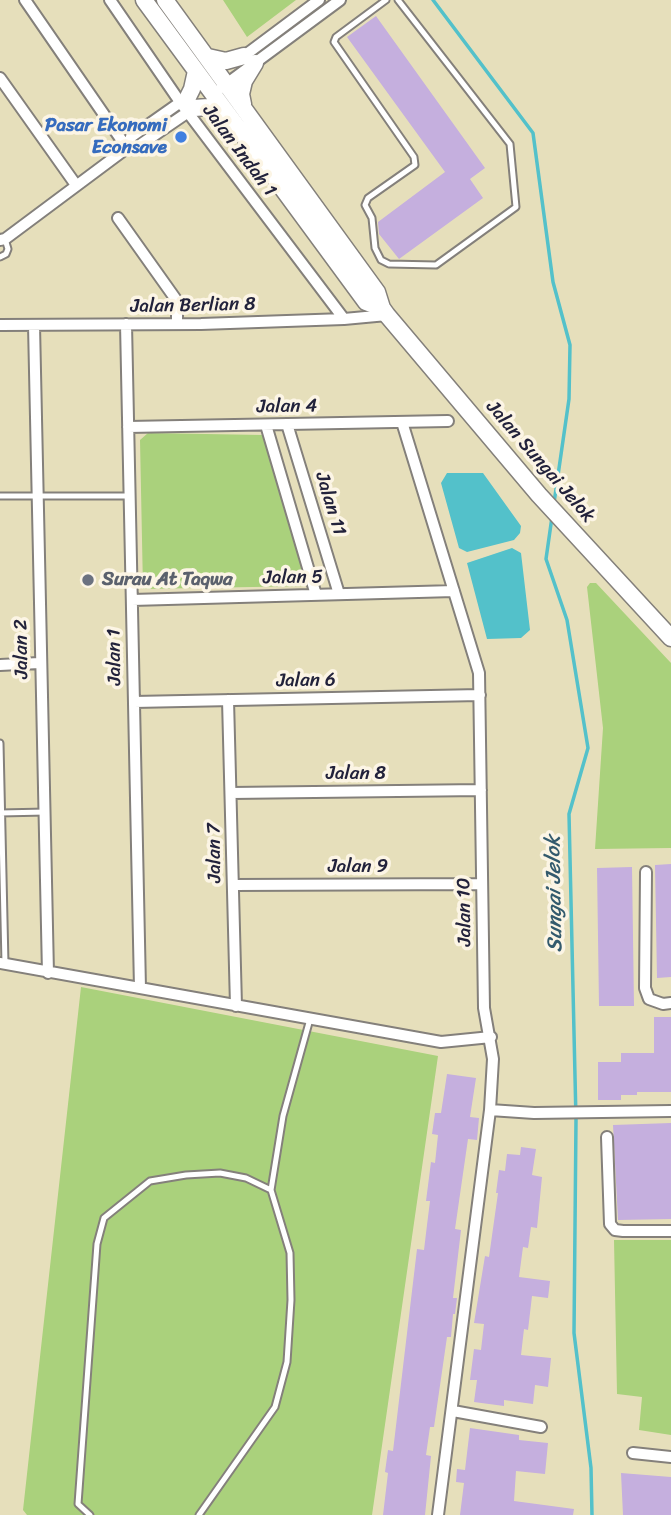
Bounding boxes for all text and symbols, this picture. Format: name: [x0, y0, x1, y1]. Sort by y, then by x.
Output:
street label: Jalan Indah 1: [197, 101, 281, 201]
place label: Pasar Ekonomi Econsave: [45, 115, 167, 159]
marker: Pasar Ekonomi Econsave: [173, 129, 189, 145]
street label: Jalan Berlian 8: [130, 294, 256, 318]
street label: Jalan 4: [257, 395, 317, 419]
street label: Jalan Sungai Jelok: [481, 396, 599, 528]
street label: Jalan 11: [310, 470, 350, 538]
street label: Jalan 5: [263, 566, 323, 590]
place label: Surau At Taqwa: [102, 569, 233, 591]
marker: Surau At Taqwa: [80, 572, 96, 588]
street label: Jalan 2: [10, 619, 34, 679]
street label: Jalan 1: [103, 628, 127, 686]
street label: Jalan 6: [276, 669, 336, 693]
street label: Jalan 8: [326, 763, 386, 785]
street label: Jalan 7: [203, 823, 227, 883]
water label: Sungai Jelok: [541, 835, 569, 953]
street label: Jalan 9: [328, 856, 388, 878]
street label: Jalan 10: [453, 877, 477, 947]

